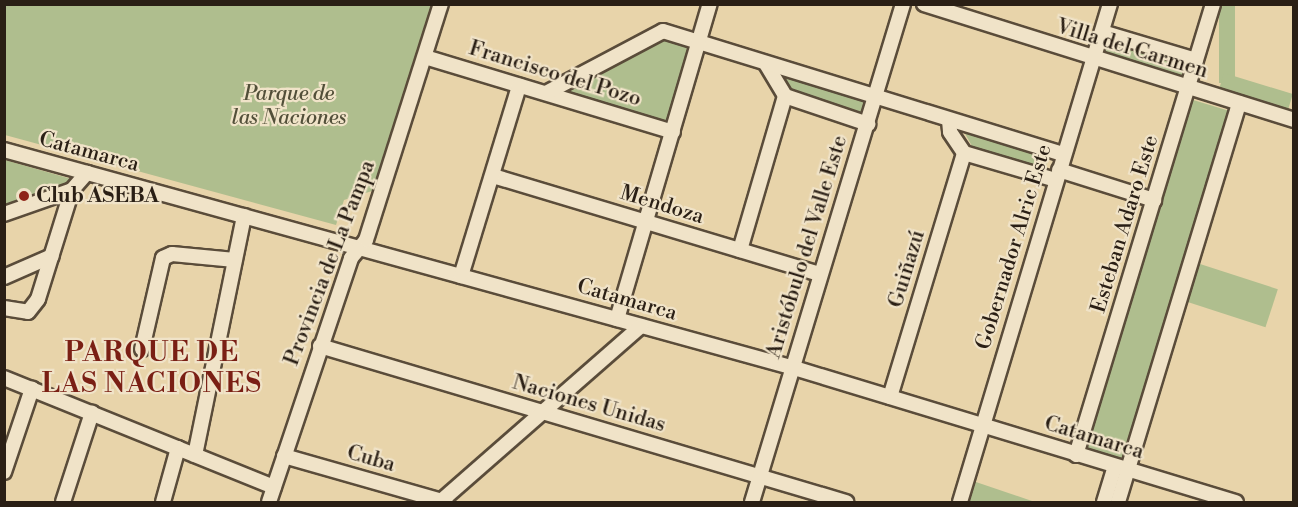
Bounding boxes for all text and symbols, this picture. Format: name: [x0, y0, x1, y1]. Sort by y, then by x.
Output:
street label: Villa del Carmen: [1053, 14, 1211, 84]
street label: Francisco del Pozo: [466, 36, 644, 112]
park label: Parque de las Naciones: [232, 81, 346, 131]
street label: Catamarca: [36, 127, 142, 177]
street label: Esteban Adaro Este: [1086, 132, 1164, 316]
street label: Aristóbulo del Valle Este: [761, 133, 853, 361]
street label: Gobernador Alric Este: [971, 141, 1057, 353]
street label: Provincia de La Pampa: [279, 157, 381, 369]
street label: Mendoza: [617, 180, 707, 230]
place label: Club ASEBA: [36, 183, 159, 209]
marker: Club ASEBA: [17, 189, 31, 203]
street label: Guiñazú: [883, 227, 931, 311]
street label: Catamarca: [574, 274, 680, 326]
district label: PARQUE DE LAS NACIONES: [42, 337, 262, 400]
street label: Naciones Unidas: [510, 370, 668, 438]
street label: Catamarca: [1041, 411, 1147, 465]
street label: Cuba: [344, 440, 398, 478]

